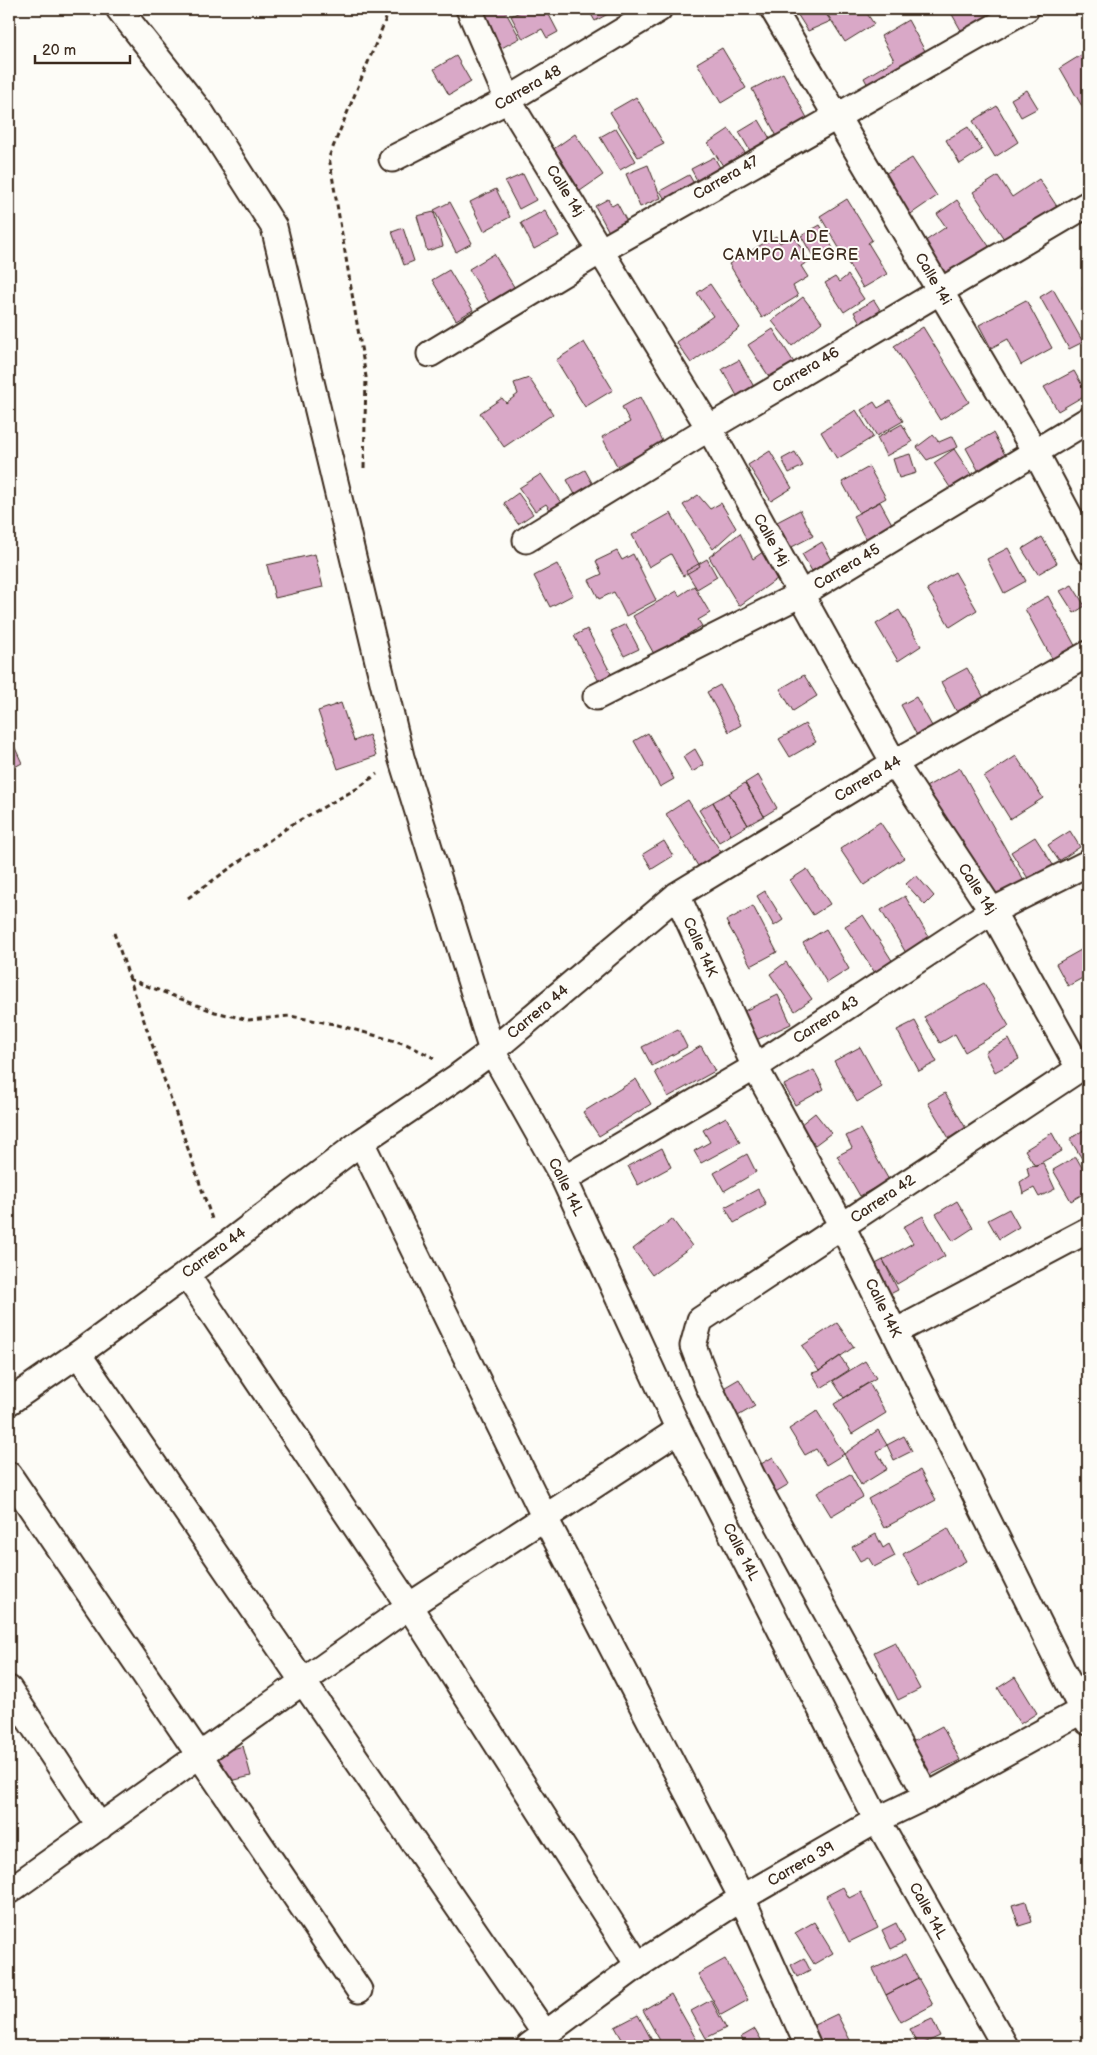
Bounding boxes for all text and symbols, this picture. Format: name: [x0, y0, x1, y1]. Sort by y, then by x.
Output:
scale bar: [35, 32, 130, 64]
text: 20 m: [42, 41, 76, 60]
street label: Carrera 48: [491, 61, 565, 115]
street label: Carrera 47: [690, 151, 763, 204]
street label: Calle 14j: [542, 162, 588, 220]
district label: VILLA DE CAMPO ALEGRE: [723, 228, 859, 265]
street label: Calle 14i: [910, 250, 956, 308]
street label: Carrera 46: [769, 343, 843, 397]
street label: Calle 14j: [749, 510, 793, 570]
street label: Carrera 45: [810, 540, 884, 594]
street label: Carrera 44: [831, 752, 905, 806]
street label: Calle 14j: [953, 860, 1001, 918]
street label: Calle 14K: [678, 914, 722, 980]
street label: Carrera 44: [503, 981, 573, 1043]
street label: Carrera 43: [790, 992, 862, 1048]
street label: Calle 14L: [544, 1155, 588, 1219]
street label: Carrera 42: [847, 1170, 919, 1228]
street label: Carrera 44: [178, 1223, 250, 1283]
street label: Calle 14K: [861, 1275, 906, 1341]
street label: Calle 14L: [718, 1520, 764, 1584]
street label: Carrera 39: [764, 1837, 838, 1891]
street label: Calle 14L: [905, 1879, 952, 1943]

